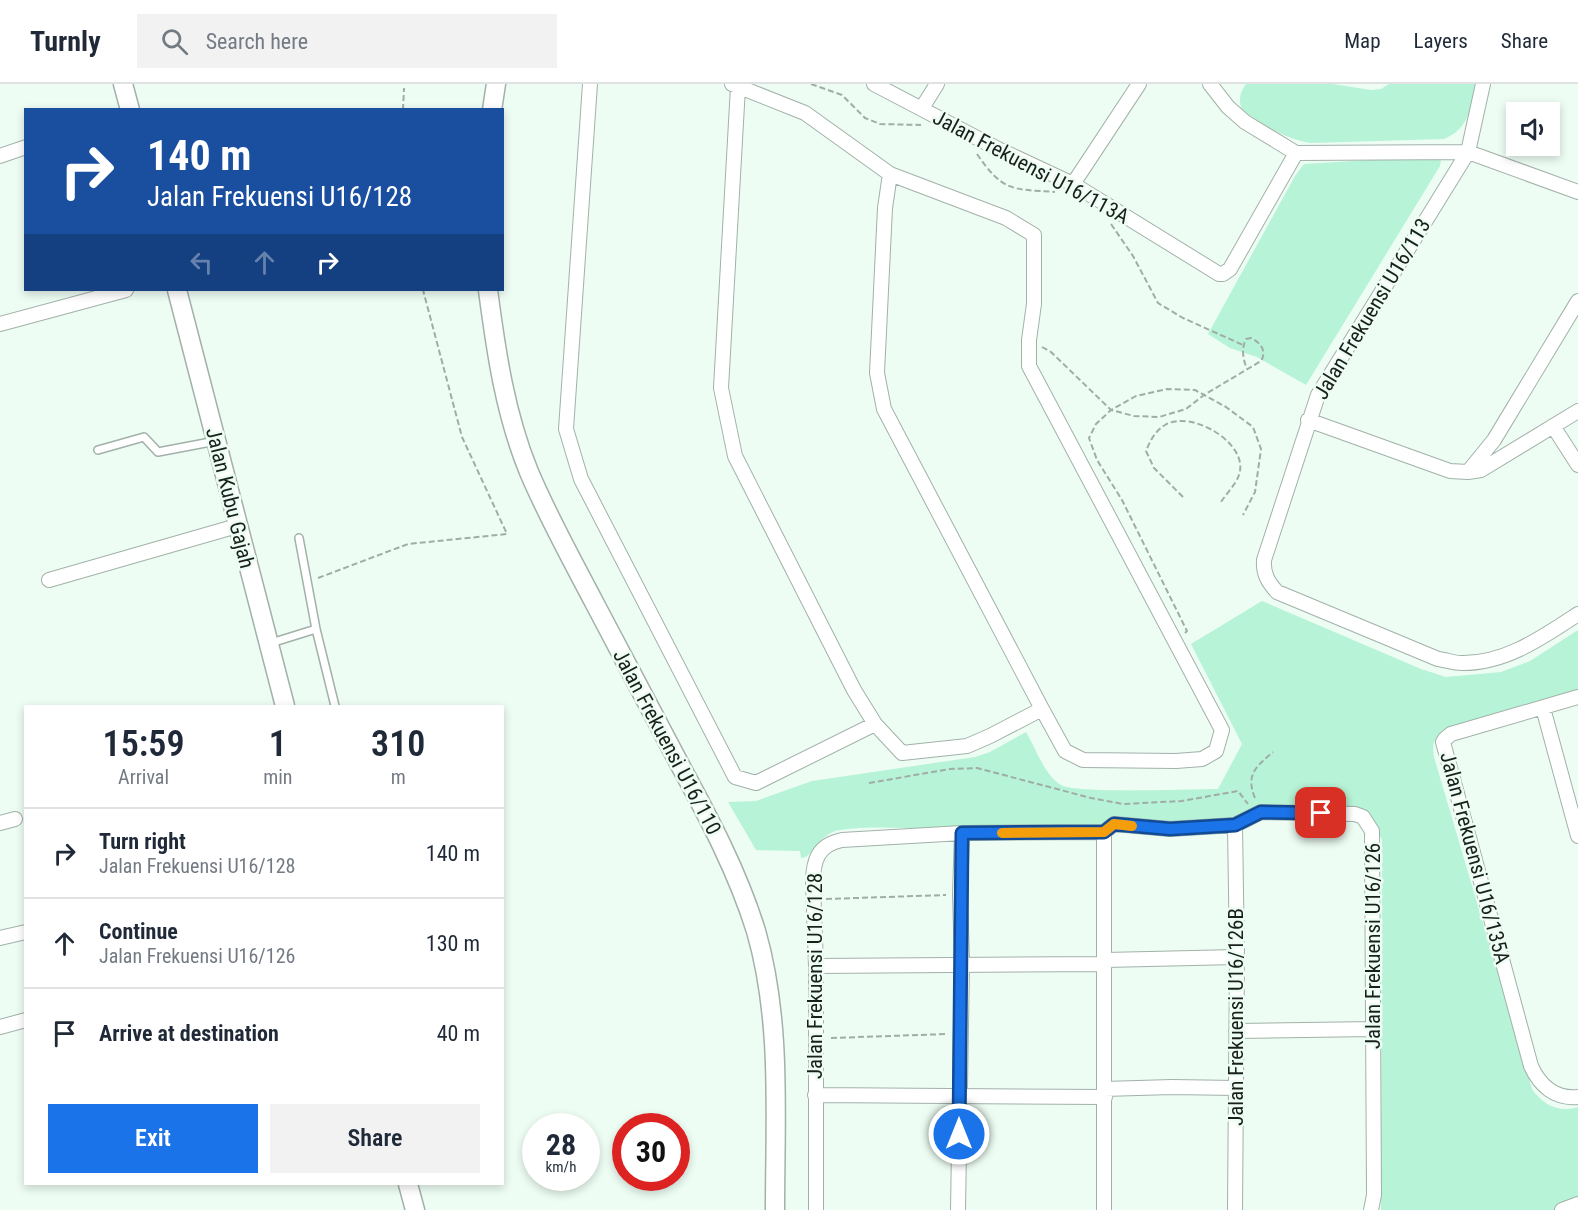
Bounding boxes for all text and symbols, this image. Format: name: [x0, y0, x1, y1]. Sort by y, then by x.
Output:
search box: [137, 14, 557, 68]
text: Turnly: [30, 25, 101, 58]
icon: search: [158, 25, 191, 58]
text: Search here: [206, 29, 308, 54]
text: Map: [1344, 29, 1381, 53]
text: Layers: [1414, 29, 1468, 53]
text: Share: [1501, 29, 1548, 53]
map controls: [1506, 102, 1560, 156]
button: sound: [1506, 102, 1560, 156]
street label: Jalan Frekuensi U16/113A: [929, 105, 1133, 229]
text: 140 m: [147, 131, 252, 180]
icon: right: [48, 132, 126, 210]
text: Jalan Frekuensi U16/128: [147, 181, 412, 213]
street label: Jalan Frekuensi U16/113: [1309, 214, 1435, 404]
icon: left: [185, 246, 218, 279]
icon: ahead: [248, 246, 281, 279]
icon: right: [311, 246, 344, 279]
street label: Jalan Kubu Gajah: [201, 425, 259, 571]
street label: Jalan Frekuensi U16/110: [608, 645, 726, 839]
text: 15:59: [103, 723, 185, 765]
text: 1: [269, 723, 287, 765]
text: 310: [371, 723, 425, 765]
street label: Jalan Frekuensi U16/135A: [1435, 749, 1515, 967]
text: Arrival: [118, 765, 169, 789]
text: min: [263, 765, 292, 789]
text: m: [391, 765, 406, 789]
pin: [1295, 787, 1346, 838]
icon: arrive: [1304, 796, 1337, 829]
text: Turn right: [99, 829, 186, 854]
icon: right: [48, 837, 81, 870]
text: 140 m: [426, 841, 480, 866]
street label: Jalan Frekuensi U16/126: [1361, 843, 1385, 1049]
text: Jalan Frekuensi U16/128: [99, 854, 295, 878]
street label: Jalan Frekuensi U16/128: [803, 873, 827, 1079]
street label: Jalan Frekuensi U16/126B: [1224, 908, 1248, 1126]
text: Continue: [99, 919, 178, 944]
icon: ahead: [48, 927, 81, 960]
text: 130 m: [426, 931, 480, 956]
text: Jalan Frekuensi U16/126: [99, 944, 295, 968]
icon: arrive: [48, 1017, 81, 1050]
text: Arrive at destination: [99, 1021, 279, 1046]
text: 40 m: [437, 1021, 480, 1046]
position arrow: [927, 1102, 991, 1166]
button: Exit: [48, 1104, 258, 1173]
button: Share: [270, 1104, 480, 1173]
speed limit sign: 30: [612, 1113, 690, 1191]
text: 28: [546, 1127, 576, 1162]
text: km/h: [546, 1158, 576, 1176]

